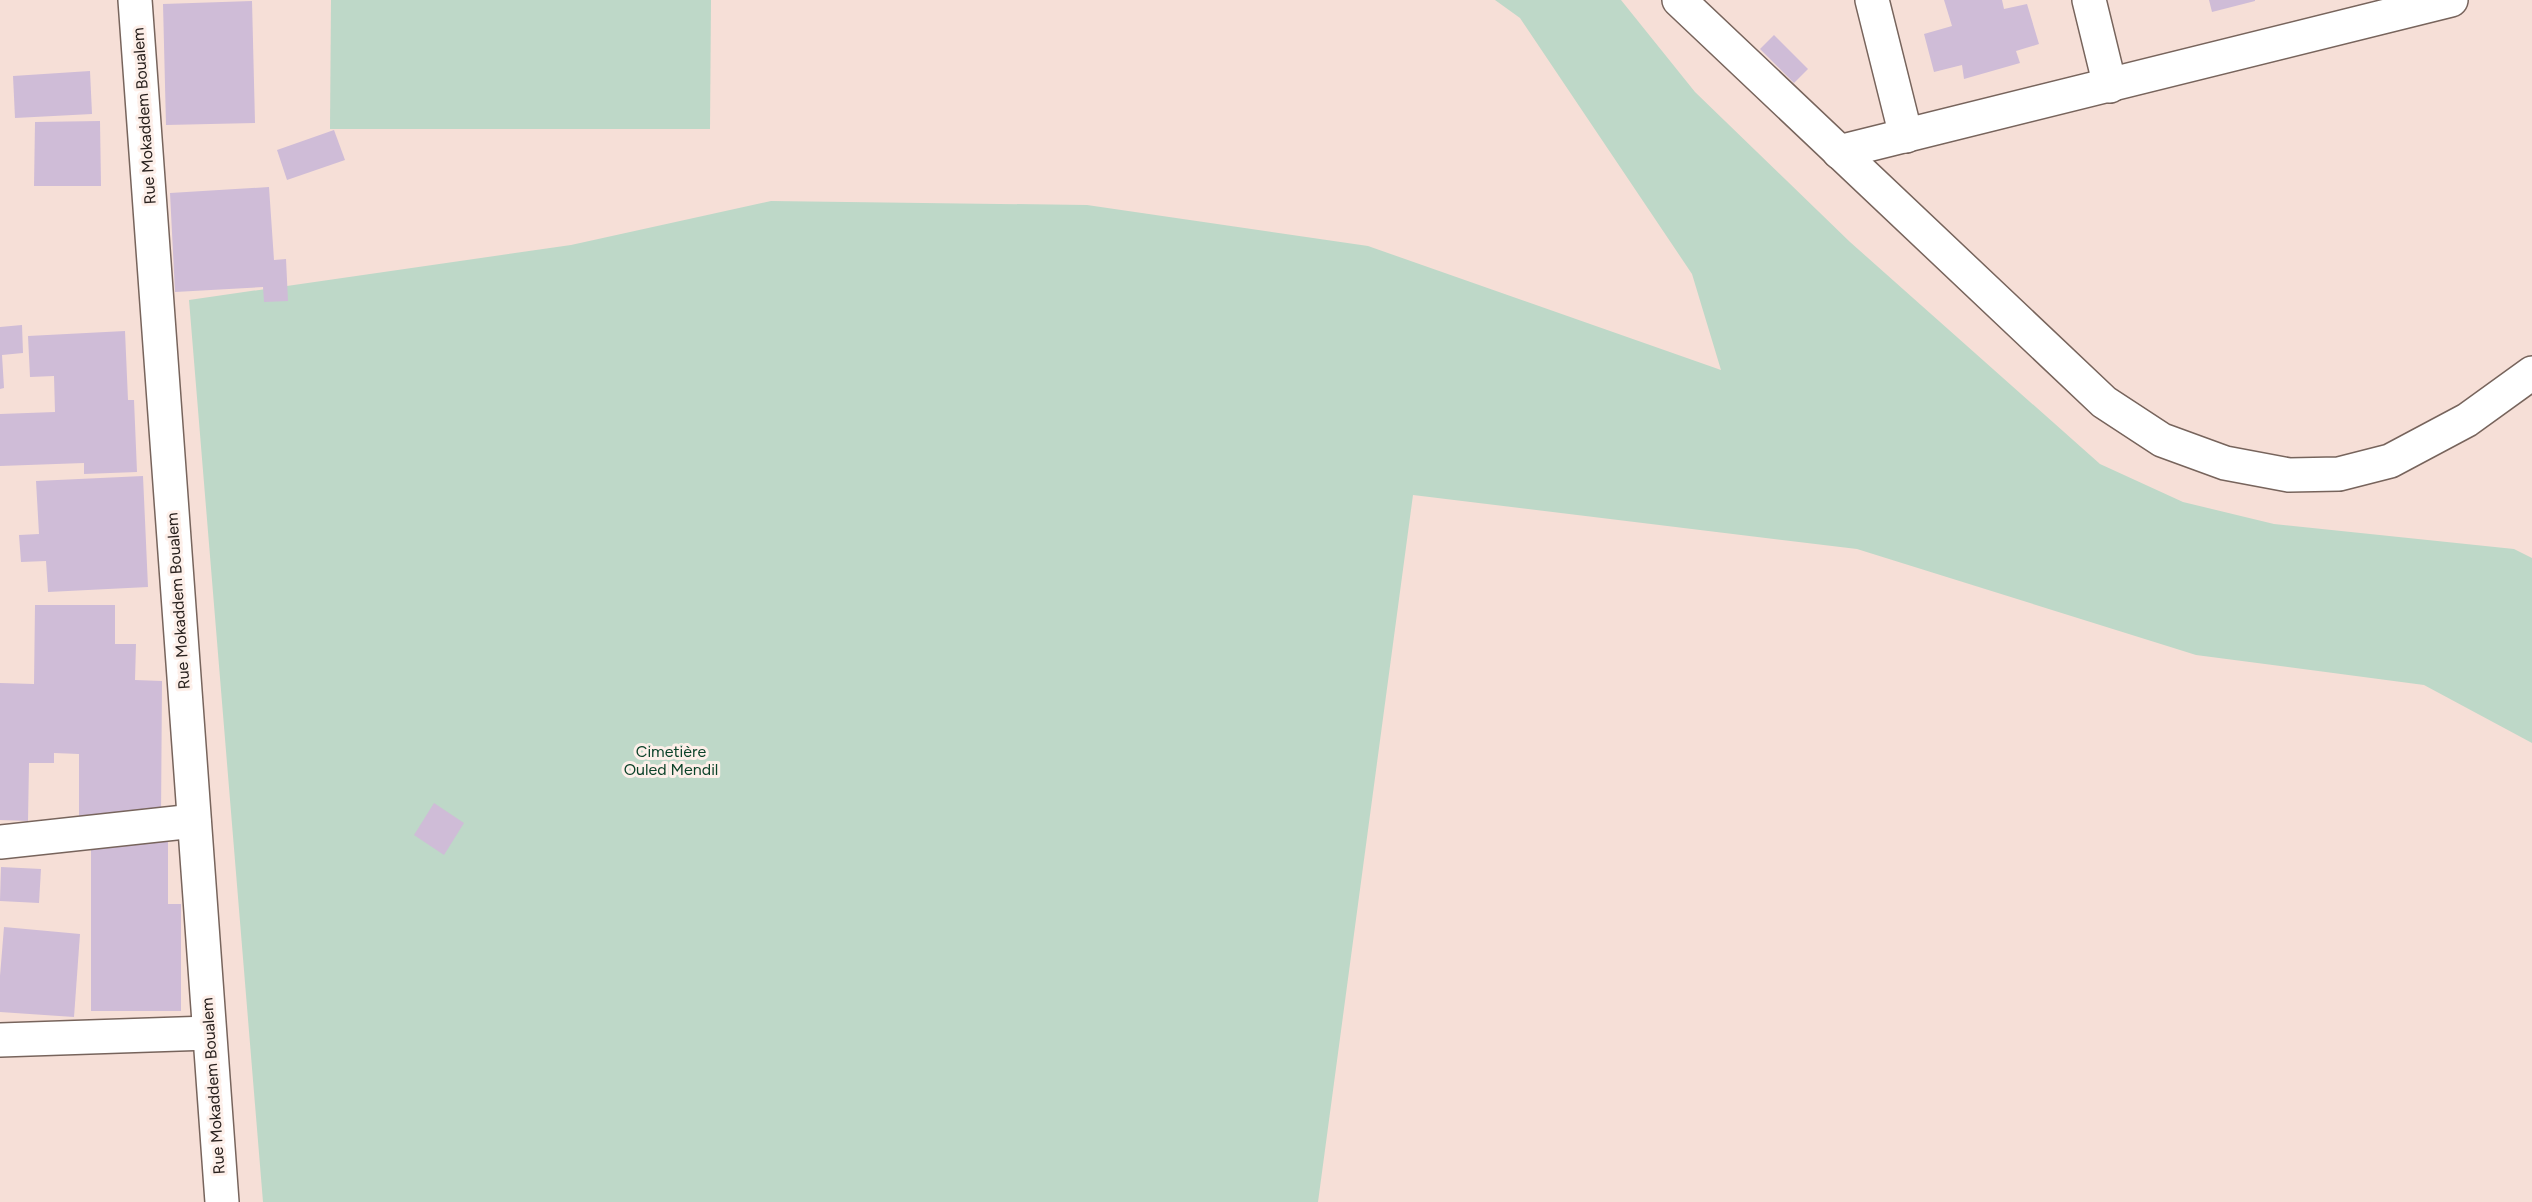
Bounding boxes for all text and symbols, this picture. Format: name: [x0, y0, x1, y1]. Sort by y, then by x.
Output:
street label: Rue Mokaddem Boualem: [128, 27, 160, 205]
street label: Rue Mokaddem Boualem: [162, 512, 194, 690]
park label: Cimetière Ouled Mendil: [624, 742, 718, 779]
street label: Rue Mokaddem Boualem: [197, 997, 229, 1175]

